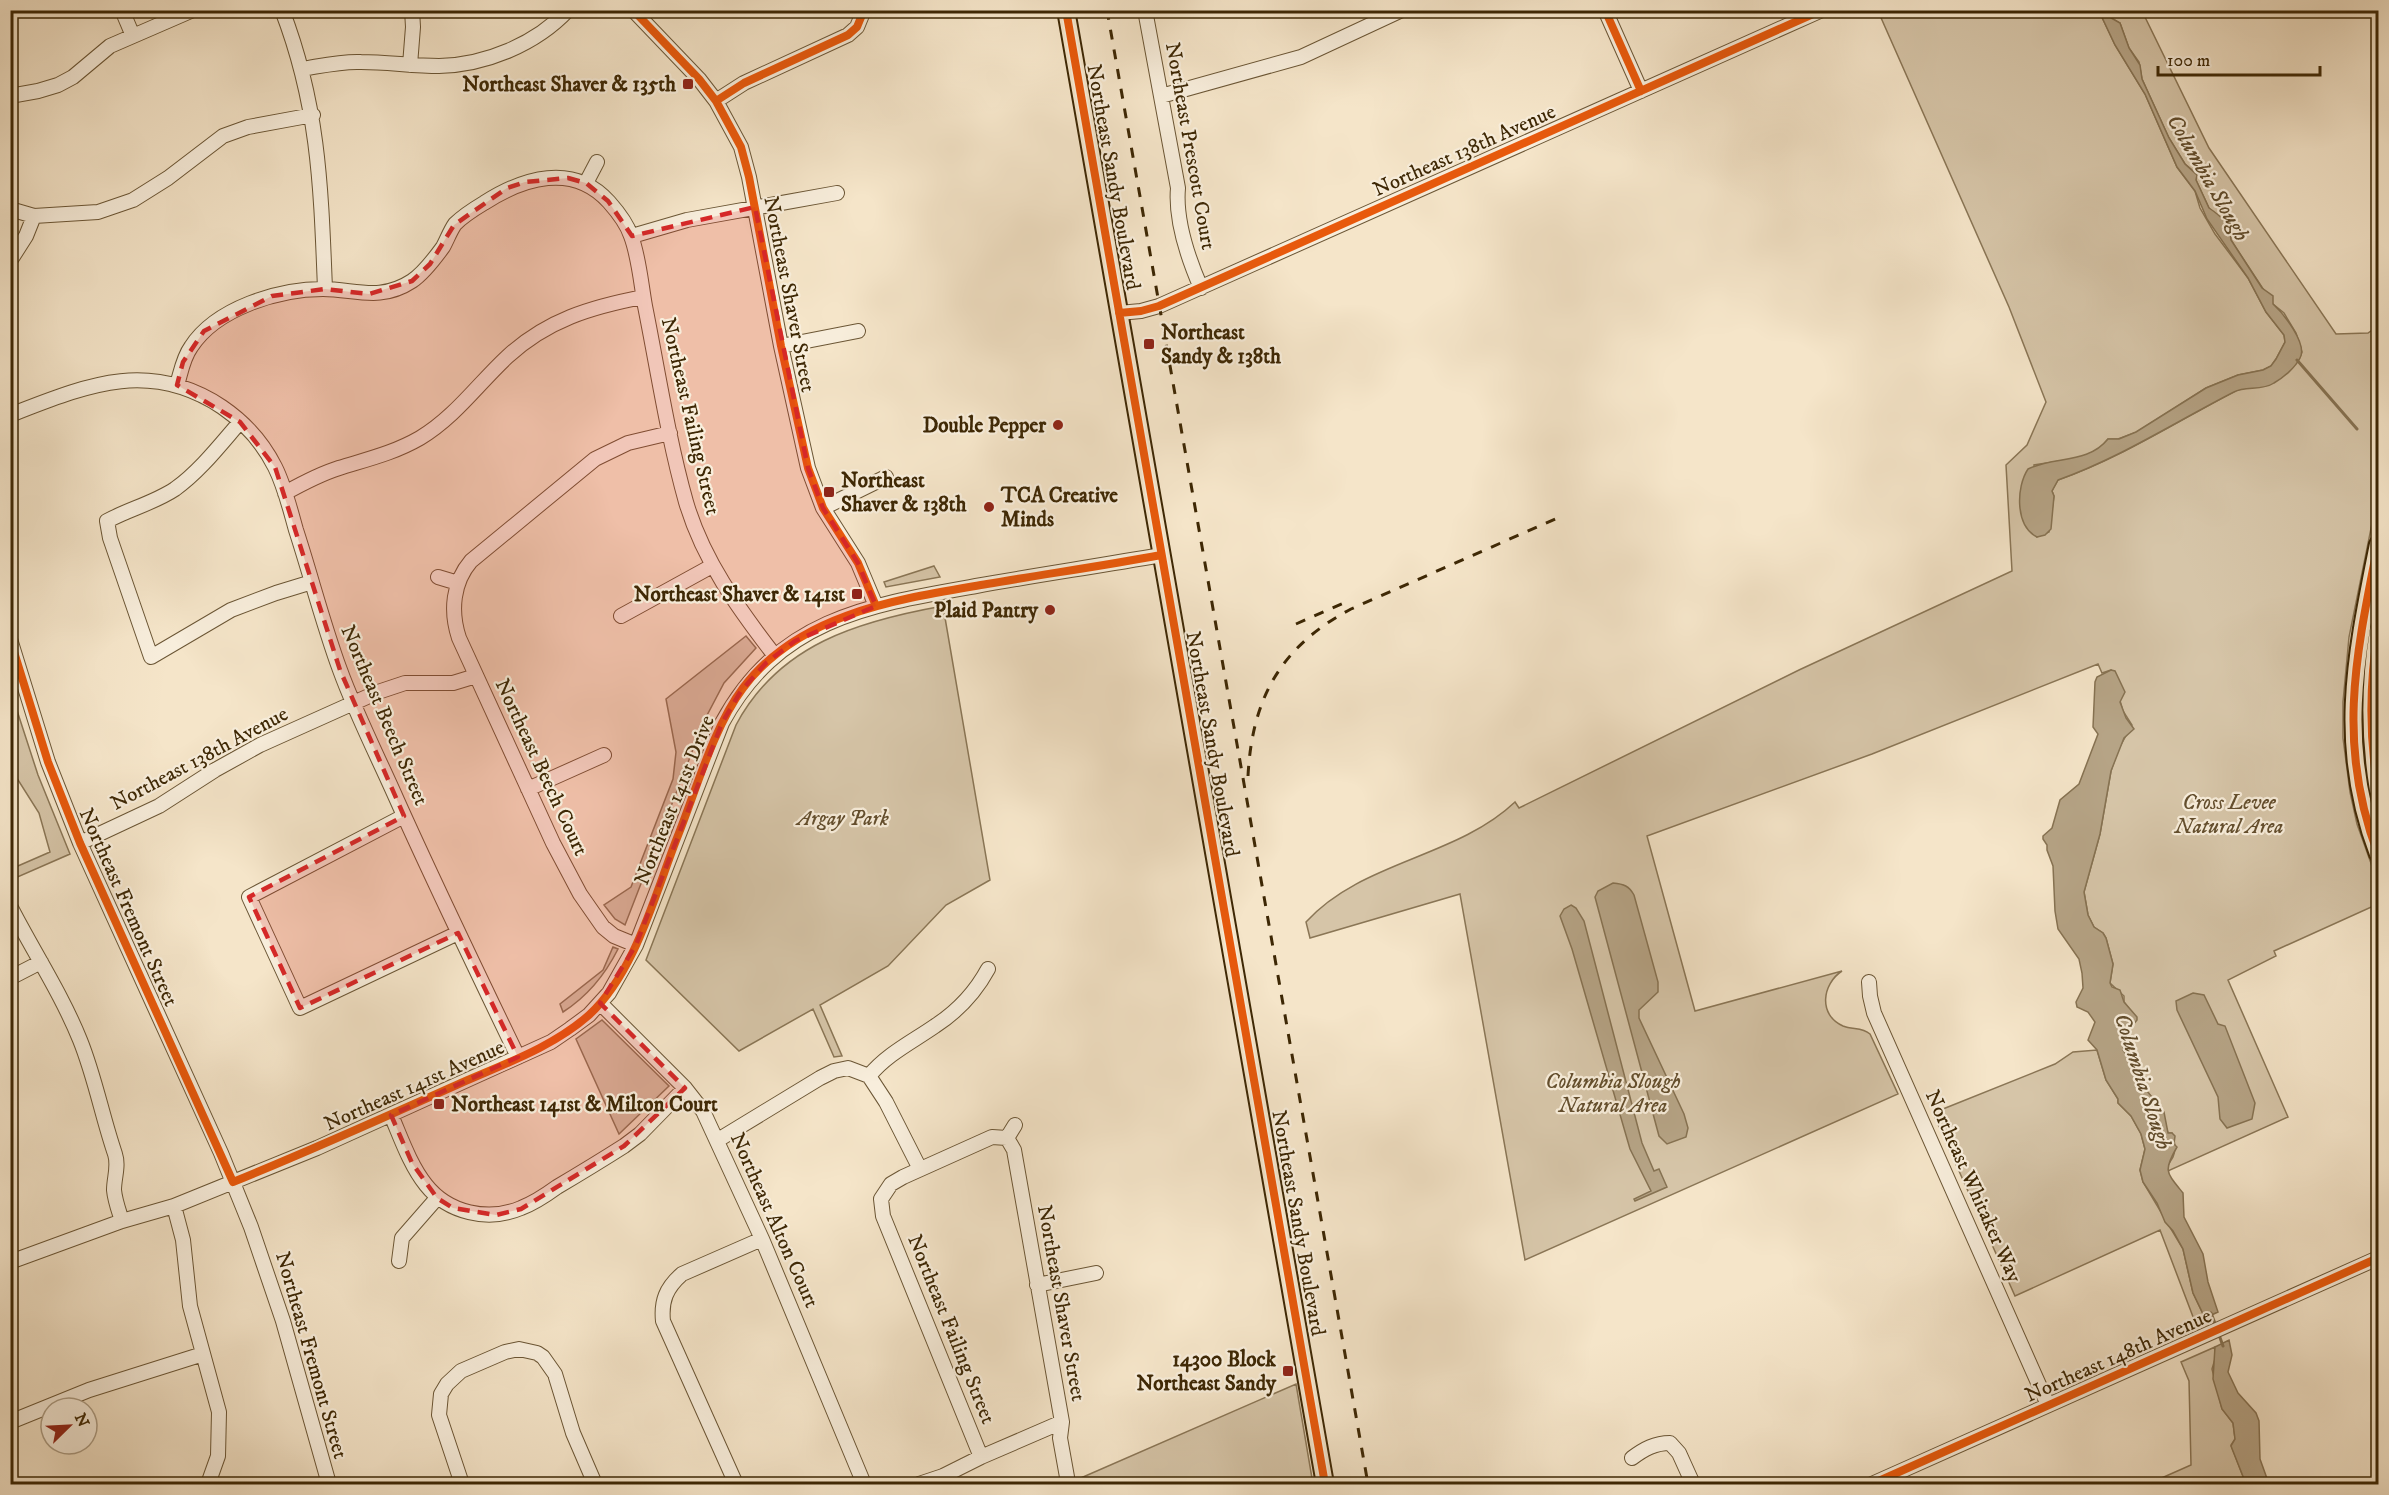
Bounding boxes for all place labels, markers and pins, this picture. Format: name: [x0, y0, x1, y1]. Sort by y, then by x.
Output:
place label: Northeast Shaver & 135th: [462, 72, 677, 98]
marker: Northeast Shaver & 135th: [681, 77, 695, 91]
place label: Northeast Sandy & 138th: [1161, 320, 1282, 370]
marker: Northeast Sandy & 138th: [1142, 337, 1156, 351]
place label: Double Pepper: [923, 413, 1047, 439]
marker: Double Pepper: [1051, 418, 1065, 432]
place label: Northeast Shaver & 138th: [841, 468, 968, 518]
place label: TCA Creative Minds: [1000, 483, 1118, 533]
marker: Northeast Shaver & 138th: [822, 485, 836, 499]
marker: TCA Creative Minds: [982, 500, 996, 514]
place label: Northeast Shaver & 141st: [634, 582, 845, 608]
marker: Northeast Shaver & 141st: [850, 587, 864, 601]
place label: Plaid Pantry: [934, 598, 1039, 624]
marker: Plaid Pantry: [1043, 603, 1057, 617]
place label: Northeast 141st & Milton Court: [451, 1092, 718, 1118]
marker: Northeast 141st & Milton Court: [432, 1097, 446, 1111]
place label: 14300 Block Northeast Sandy: [1137, 1347, 1277, 1397]
marker: 14300 Block Northeast Sandy: [1281, 1364, 1295, 1378]

